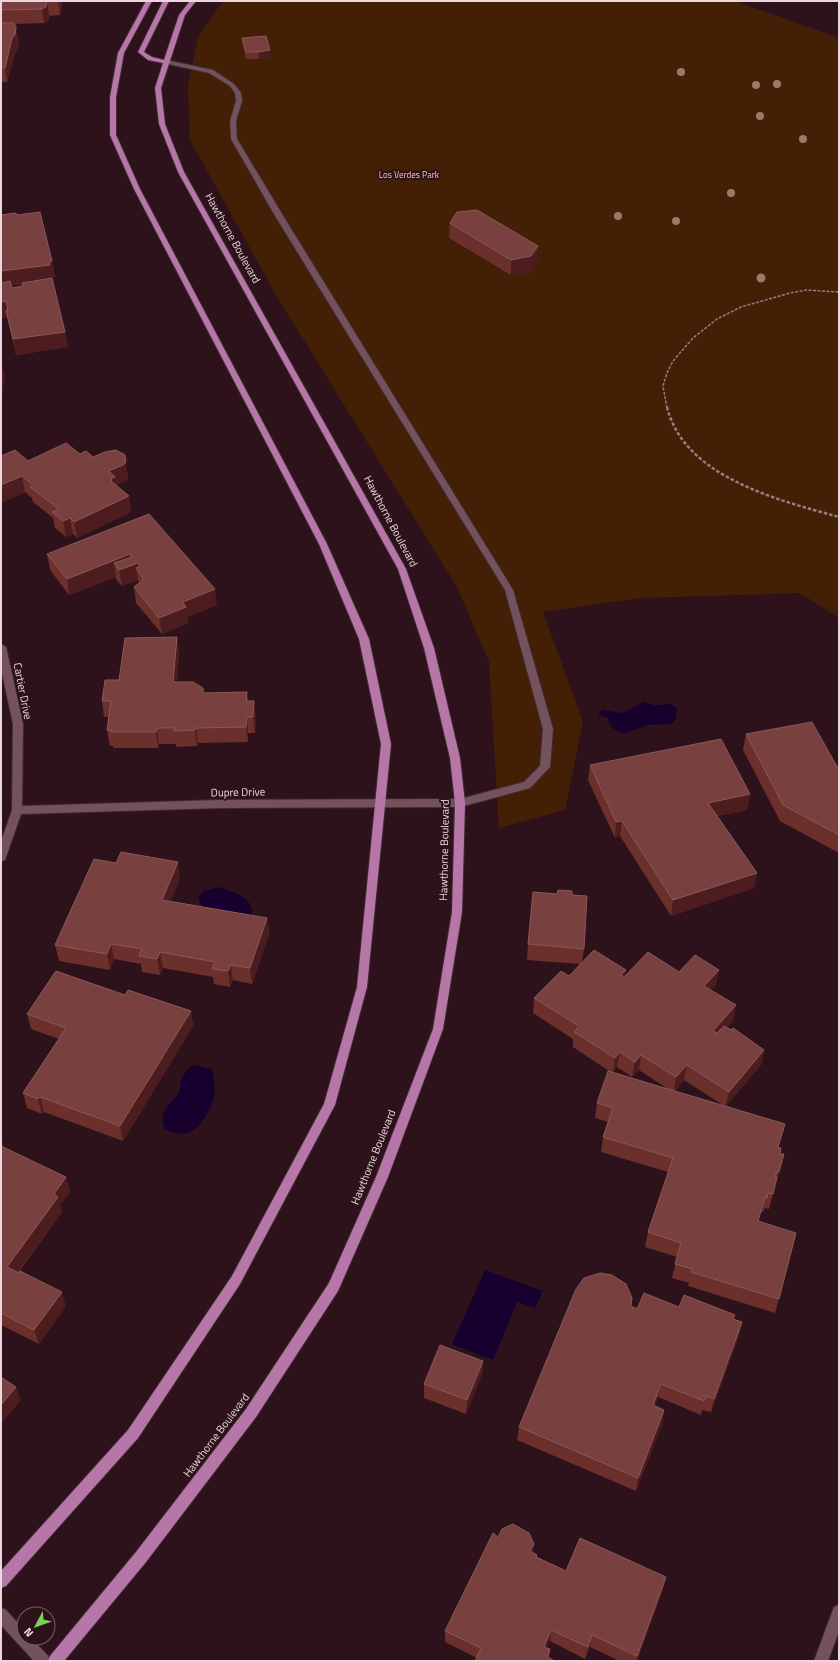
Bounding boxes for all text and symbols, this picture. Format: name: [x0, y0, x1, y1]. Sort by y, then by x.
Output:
park label: Los Verdes Park: [379, 168, 440, 181]
street label: Hawthorne Boulevard: [201, 190, 265, 286]
street label: Hawthorne Boulevard: [360, 473, 422, 570]
street label: Cartier Drive: [10, 661, 36, 721]
street label: Dupre Drive: [211, 784, 266, 800]
street label: Hawthorne Boulevard: [435, 799, 453, 901]
street label: Hawthorne Boulevard: [347, 1107, 399, 1207]
street label: Hawthorne Boulevard: [179, 1390, 253, 1480]
north arrow: [16, 1606, 56, 1646]
text: N: [20, 1624, 37, 1641]

